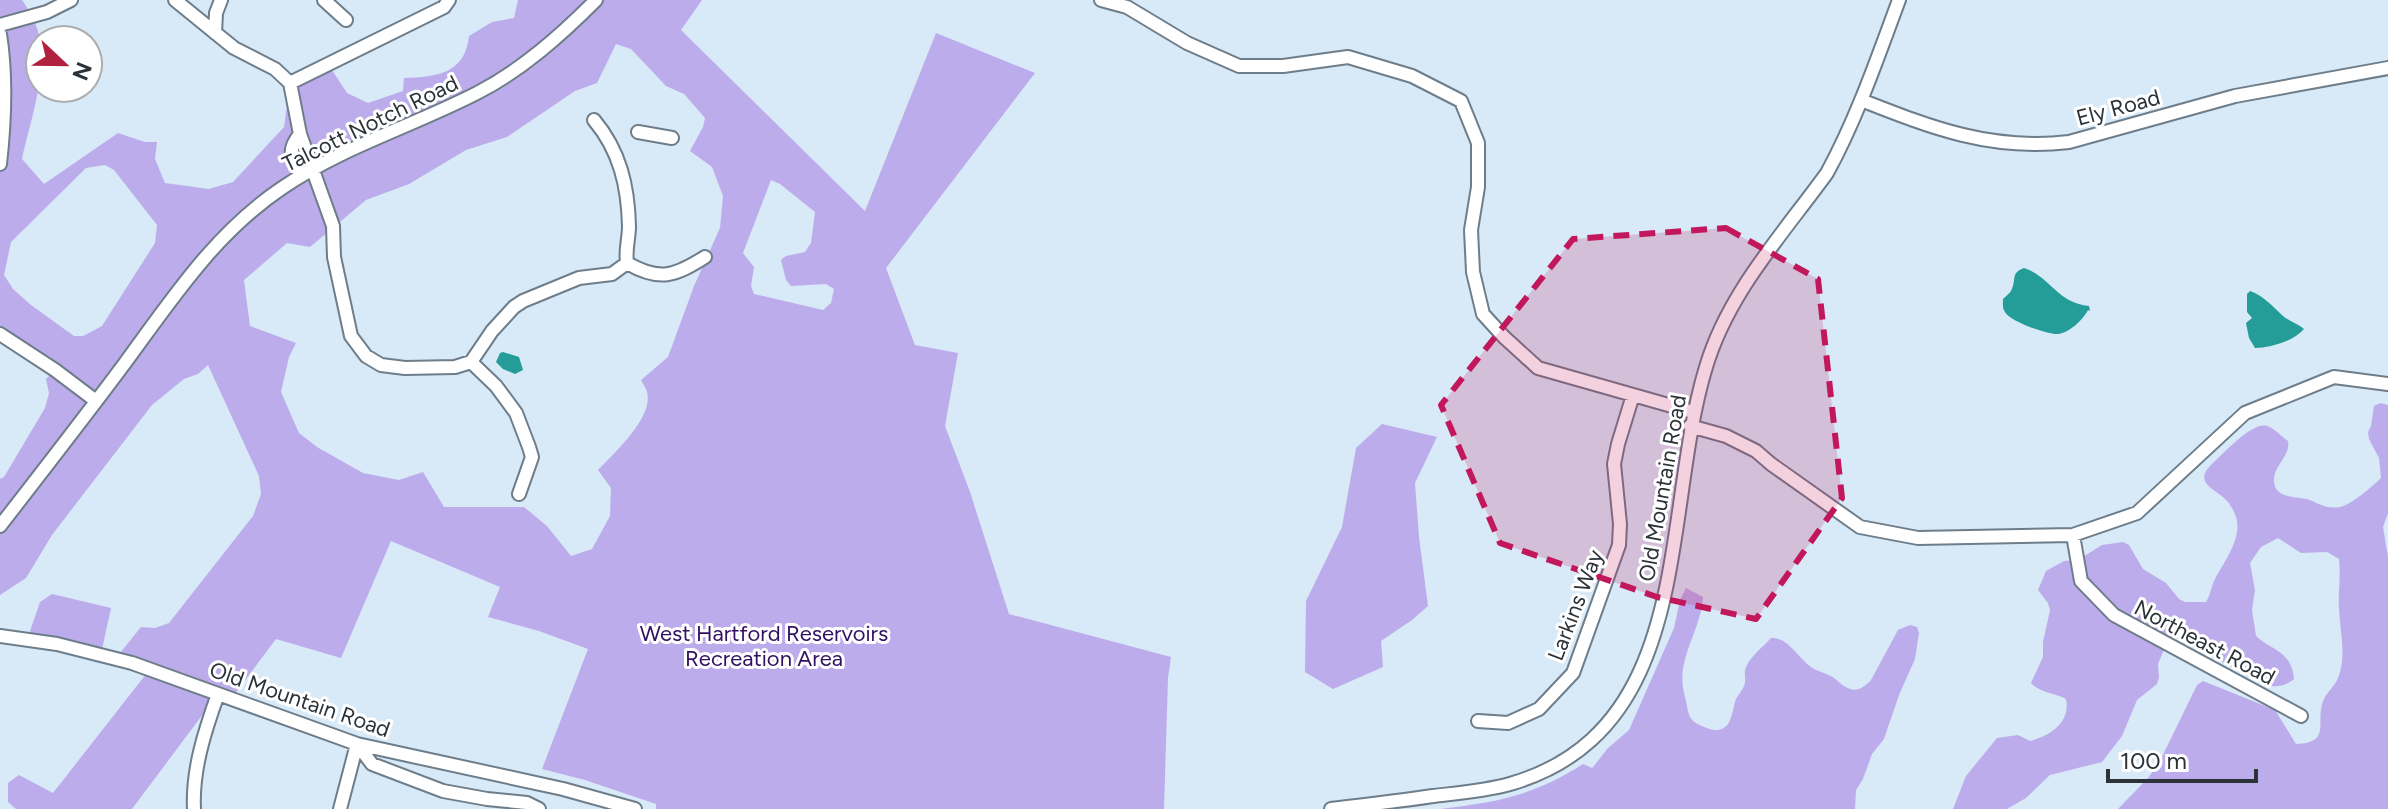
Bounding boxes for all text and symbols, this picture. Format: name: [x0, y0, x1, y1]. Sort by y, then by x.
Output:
north arrow: [24, 24, 104, 104]
text: N: [66, 58, 98, 84]
street label: Talcott Notch Road: [278, 69, 462, 178]
street label: Ely Road: [2073, 83, 2163, 132]
street label: Old Mountain Road: [1633, 393, 1692, 584]
street label: Larkins Way: [1542, 545, 1609, 664]
street label: Northeast Road: [2130, 594, 2280, 691]
park label: West Hartford Reservoirs Recreation Area: [640, 620, 888, 672]
street label: Old Mountain Road: [206, 656, 394, 743]
scale bar: [2108, 733, 2256, 783]
text: 100 m: [2120, 746, 2187, 775]

